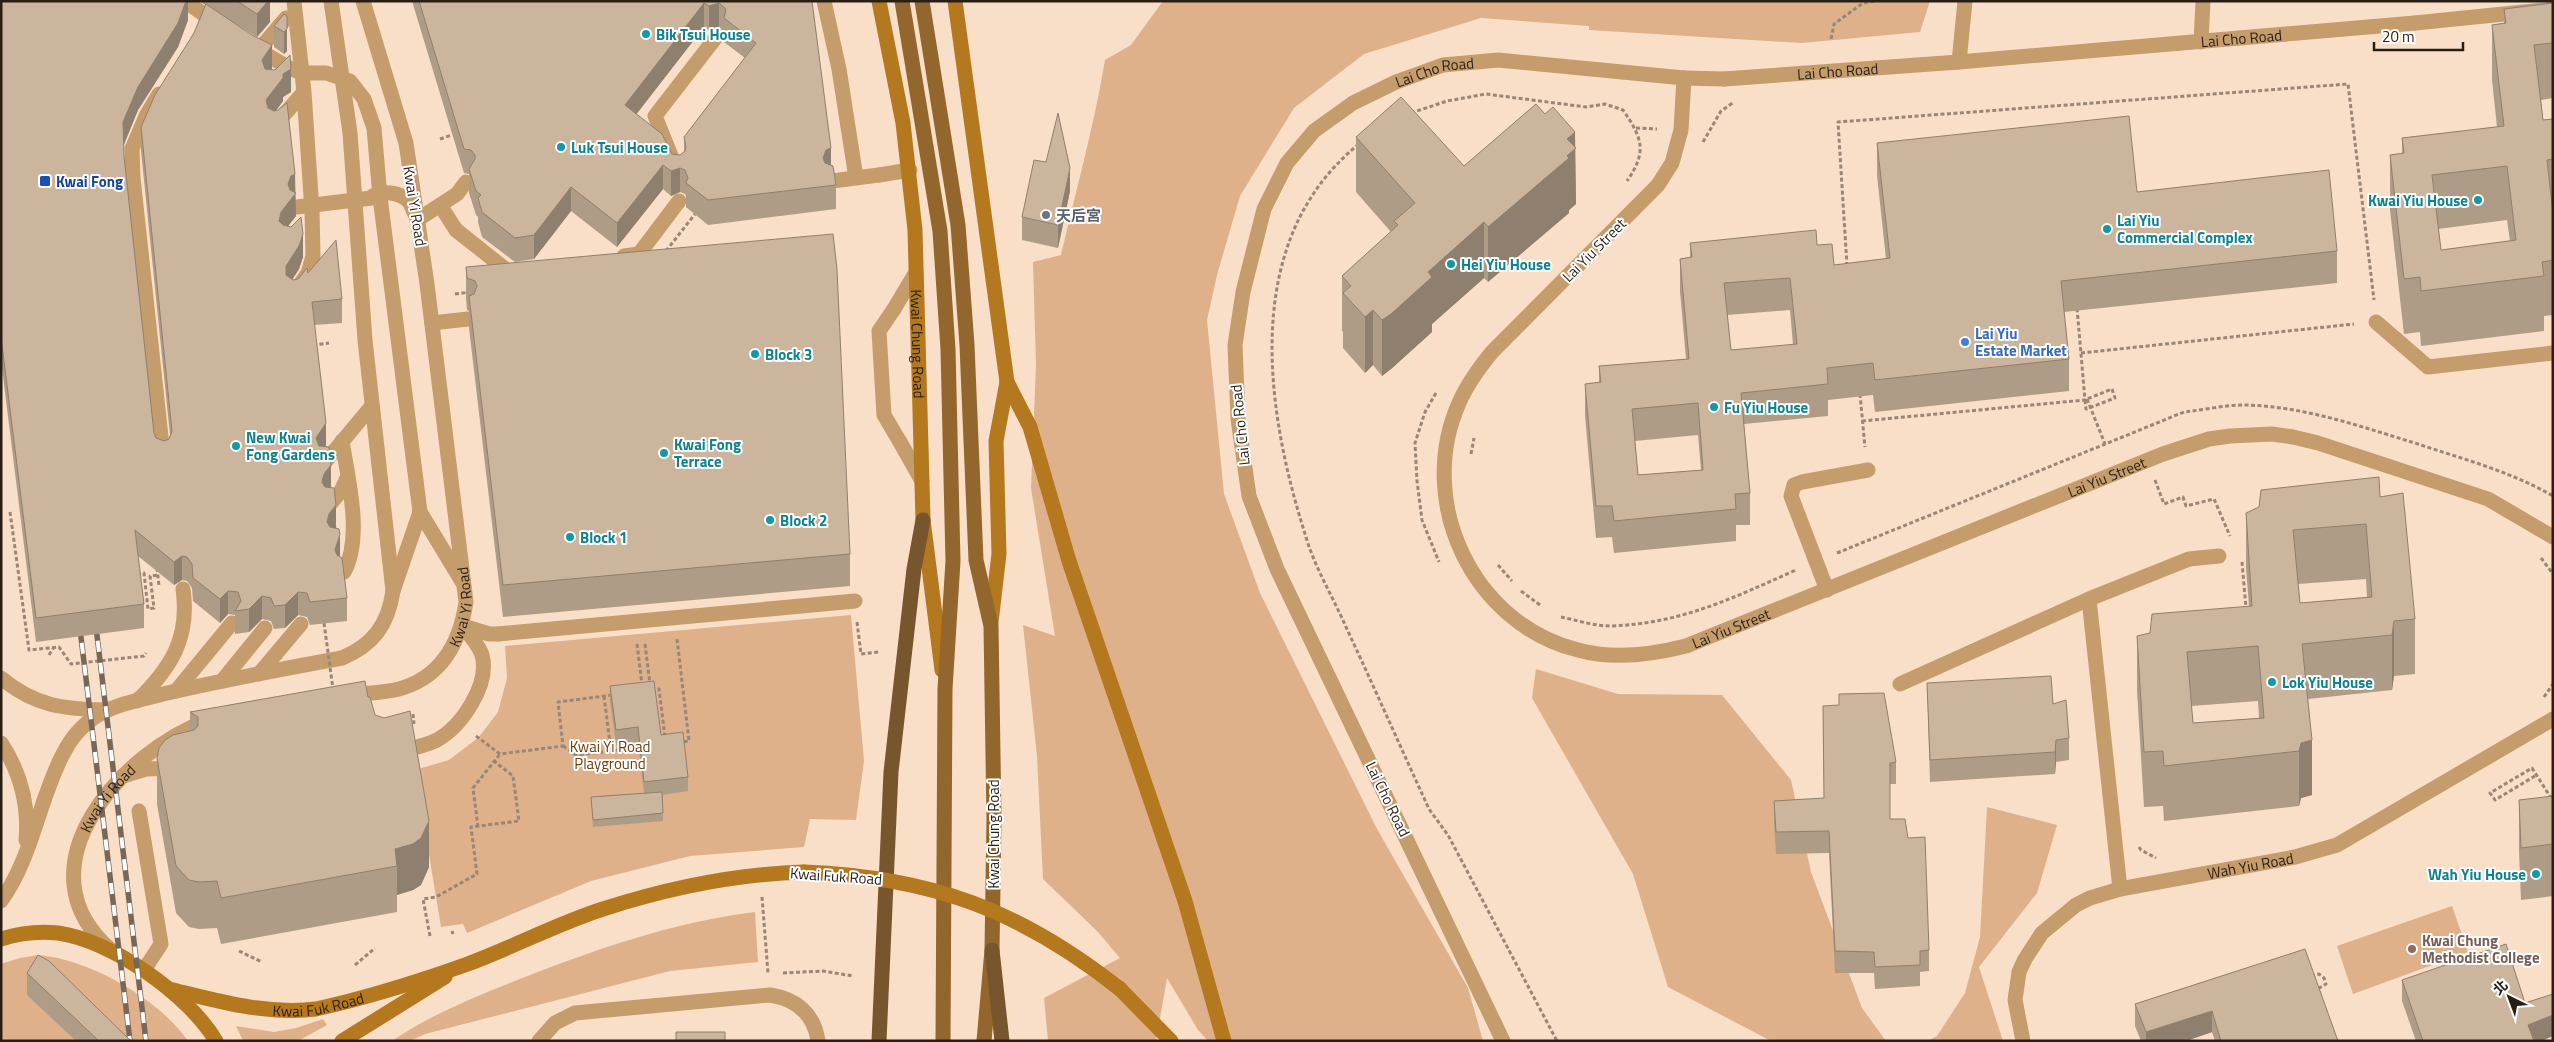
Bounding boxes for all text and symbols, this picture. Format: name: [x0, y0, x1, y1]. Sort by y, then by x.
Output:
scale bar: [2374, 20, 2463, 52]
place label: Bik Tsui House: [656, 23, 751, 46]
street label: Lai Cho Road: [2200, 23, 2283, 53]
text: 20 m: [2382, 25, 2415, 48]
marker: Bik Tsui House: [640, 28, 652, 40]
street label: Lai Cho Road: [1392, 51, 1475, 93]
street label: Lai Cho Road: [1796, 56, 1879, 85]
place label: Luk Tsui House: [571, 136, 668, 159]
marker: Luk Tsui House: [555, 141, 567, 153]
street label: Kwai Yi Road: [397, 164, 433, 248]
place label: Kwai Fong: [56, 170, 123, 193]
marker: Kwai Fong: [38, 174, 52, 188]
place label: Kwai Yiu House: [2368, 189, 2468, 212]
marker: Kwai Yiu House: [2472, 194, 2484, 206]
place label: 天后宮: [1056, 204, 1101, 227]
marker: 天后宮: [1040, 209, 1052, 221]
place label: Lai Yiu Commercial Complex: [2117, 209, 2253, 249]
street label: Lai Yiu Street: [1557, 212, 1632, 287]
marker: Lai Yiu Commercial Complex: [2101, 223, 2113, 235]
place label: Hei Yiu House: [1461, 253, 1551, 276]
marker: Hei Yiu House: [1445, 258, 1457, 270]
street label: Kwai Chung Road: [905, 289, 931, 399]
place label: Lai Yiu Estate Market: [1975, 322, 2067, 362]
marker: Lai Yiu Estate Market: [1959, 336, 1971, 348]
place label: Block 3: [765, 343, 812, 366]
marker: Block 3: [749, 348, 761, 360]
street label: Lai Cho Road: [1224, 383, 1256, 467]
place label: Fu Yiu House: [1724, 396, 1809, 419]
marker: Fu Yiu House: [1708, 401, 1720, 413]
place label: New Kwai Fong Gardens: [246, 426, 335, 466]
place label: Kwai Fong Terrace: [674, 433, 741, 473]
marker: New Kwai Fong Gardens: [230, 440, 242, 452]
marker: Kwai Fong Terrace: [658, 447, 670, 459]
street label: Lai Yiu Street: [2064, 450, 2150, 503]
place label: Block 2: [780, 509, 827, 532]
marker: Block 2: [764, 514, 776, 526]
place label: Block 1: [580, 526, 627, 549]
marker: Block 1: [564, 531, 576, 543]
street label: Kwai Yi Road: [443, 566, 478, 651]
street label: Lai Yiu Street: [1688, 602, 1774, 654]
place label: Lok Yiu House: [2282, 671, 2373, 694]
marker: Lok Yiu House: [2266, 676, 2278, 688]
park label: Kwai Yi Road Playground: [570, 735, 650, 775]
street label: Lai Cho Road: [1360, 757, 1416, 841]
street label: Kwai Yi Road: [74, 759, 140, 836]
street label: Kwai Chung Road: [982, 779, 1005, 889]
street label: Wah Yiu Road: [2205, 846, 2295, 884]
street label: Kwai Fuk Road: [789, 861, 883, 891]
place label: Wah Yiu House: [2428, 863, 2526, 886]
marker: Wah Yiu House: [2530, 868, 2542, 880]
place label: Kwai Chung Methodist College: [2422, 929, 2540, 969]
marker: Kwai Chung Methodist College: [2406, 943, 2418, 955]
north arrow: [2484, 972, 2534, 1022]
text: 北: [2488, 974, 2512, 999]
street label: Kwai Fuk Road: [272, 986, 366, 1022]

